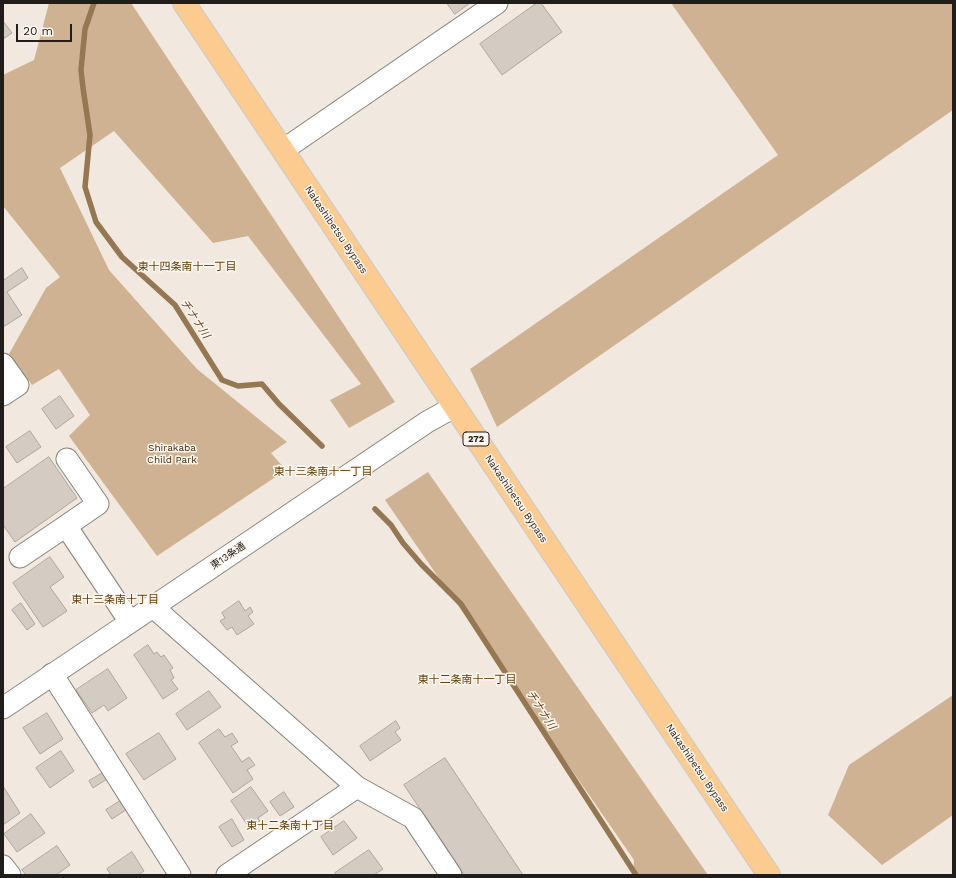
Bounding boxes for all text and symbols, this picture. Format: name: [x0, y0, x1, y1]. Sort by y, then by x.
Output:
scale bar: [18, 16, 74, 42]
text: 20 m: [23, 24, 53, 38]
street label: Nakashibetsu Bypass: [302, 184, 370, 276]
district label: 東十四条南十一丁目: [138, 260, 236, 274]
water label: チナナ川: [177, 297, 213, 341]
road number: 272: [463, 432, 489, 446]
park label: Shirakaba Child Park: [147, 442, 197, 466]
street label: Nakashibetsu Bypass: [482, 453, 550, 545]
district label: 東十三条南十一丁目: [274, 465, 372, 479]
street label: 東13条通: [208, 540, 248, 572]
district label: 東十三条南十丁目: [71, 593, 159, 607]
district label: 東十二条南十一丁目: [418, 673, 516, 687]
water label: チナナ川: [523, 688, 559, 732]
street label: Nakashibetsu Bypass: [663, 722, 731, 814]
district label: 東十二条南十丁目: [246, 819, 334, 833]

